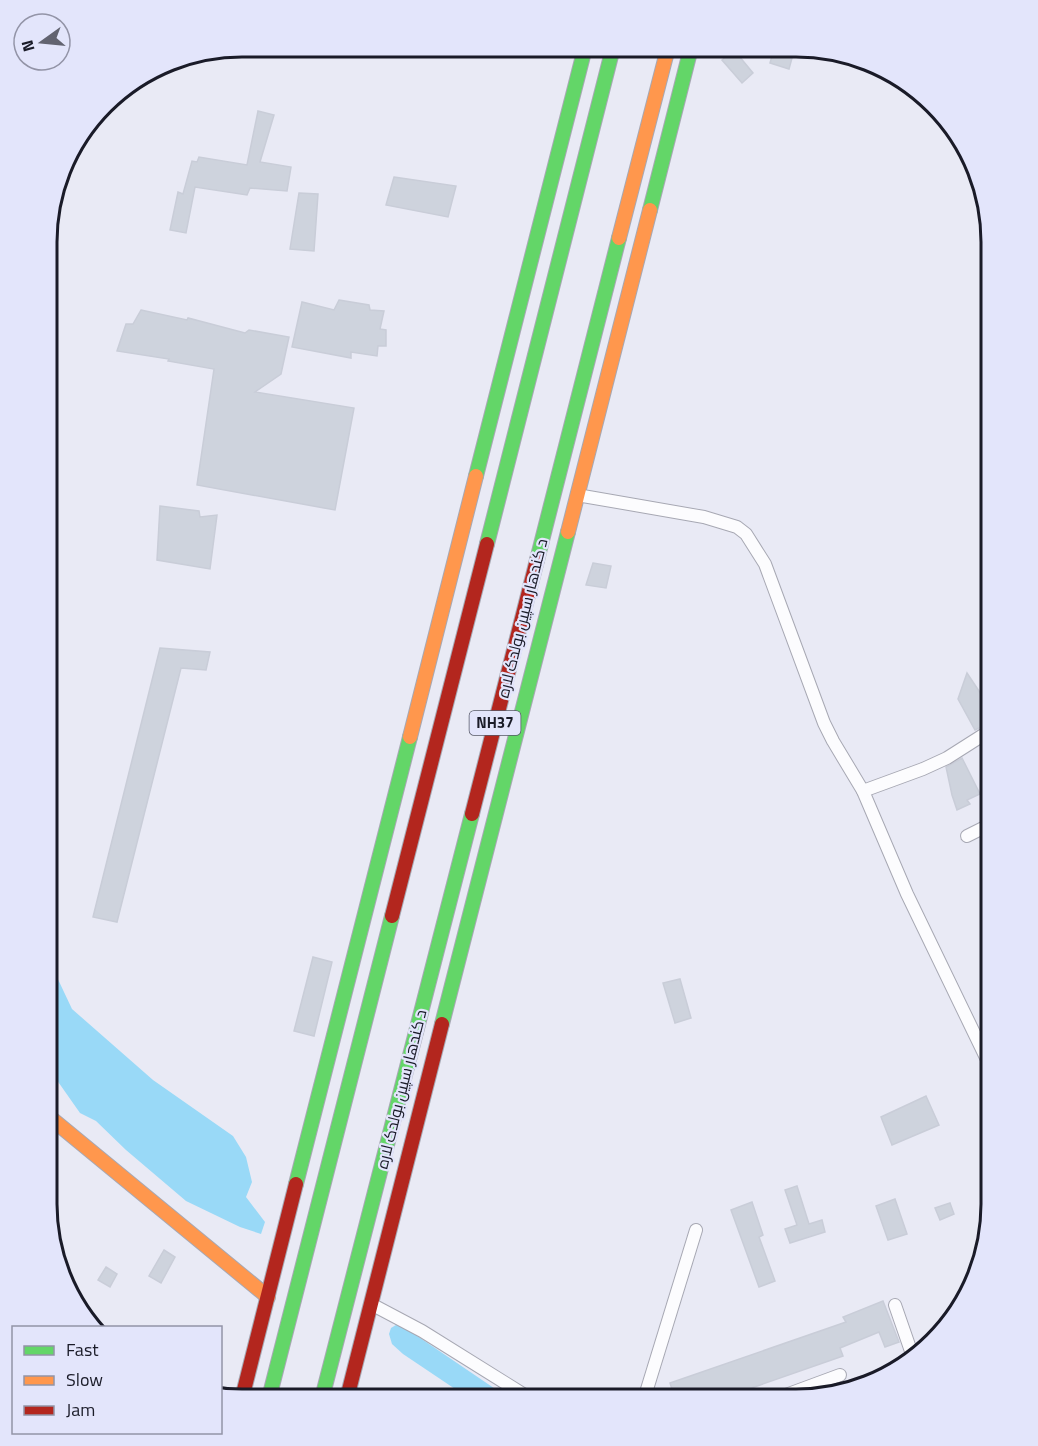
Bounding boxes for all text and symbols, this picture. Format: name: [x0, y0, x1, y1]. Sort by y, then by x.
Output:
north arrow: [12, 12, 72, 72]
text: N: [14, 37, 41, 54]
street label: د کندهار سپین بولدک لاره: [491, 536, 553, 700]
road number: NH37: [470, 711, 520, 735]
street label: د کندهار سپین بولدک لاره: [370, 1007, 432, 1171]
legend: [12, 1326, 222, 1434]
text: Fast: [66, 1336, 99, 1363]
text: Slow: [66, 1366, 103, 1393]
text: Jam: [66, 1396, 95, 1423]

